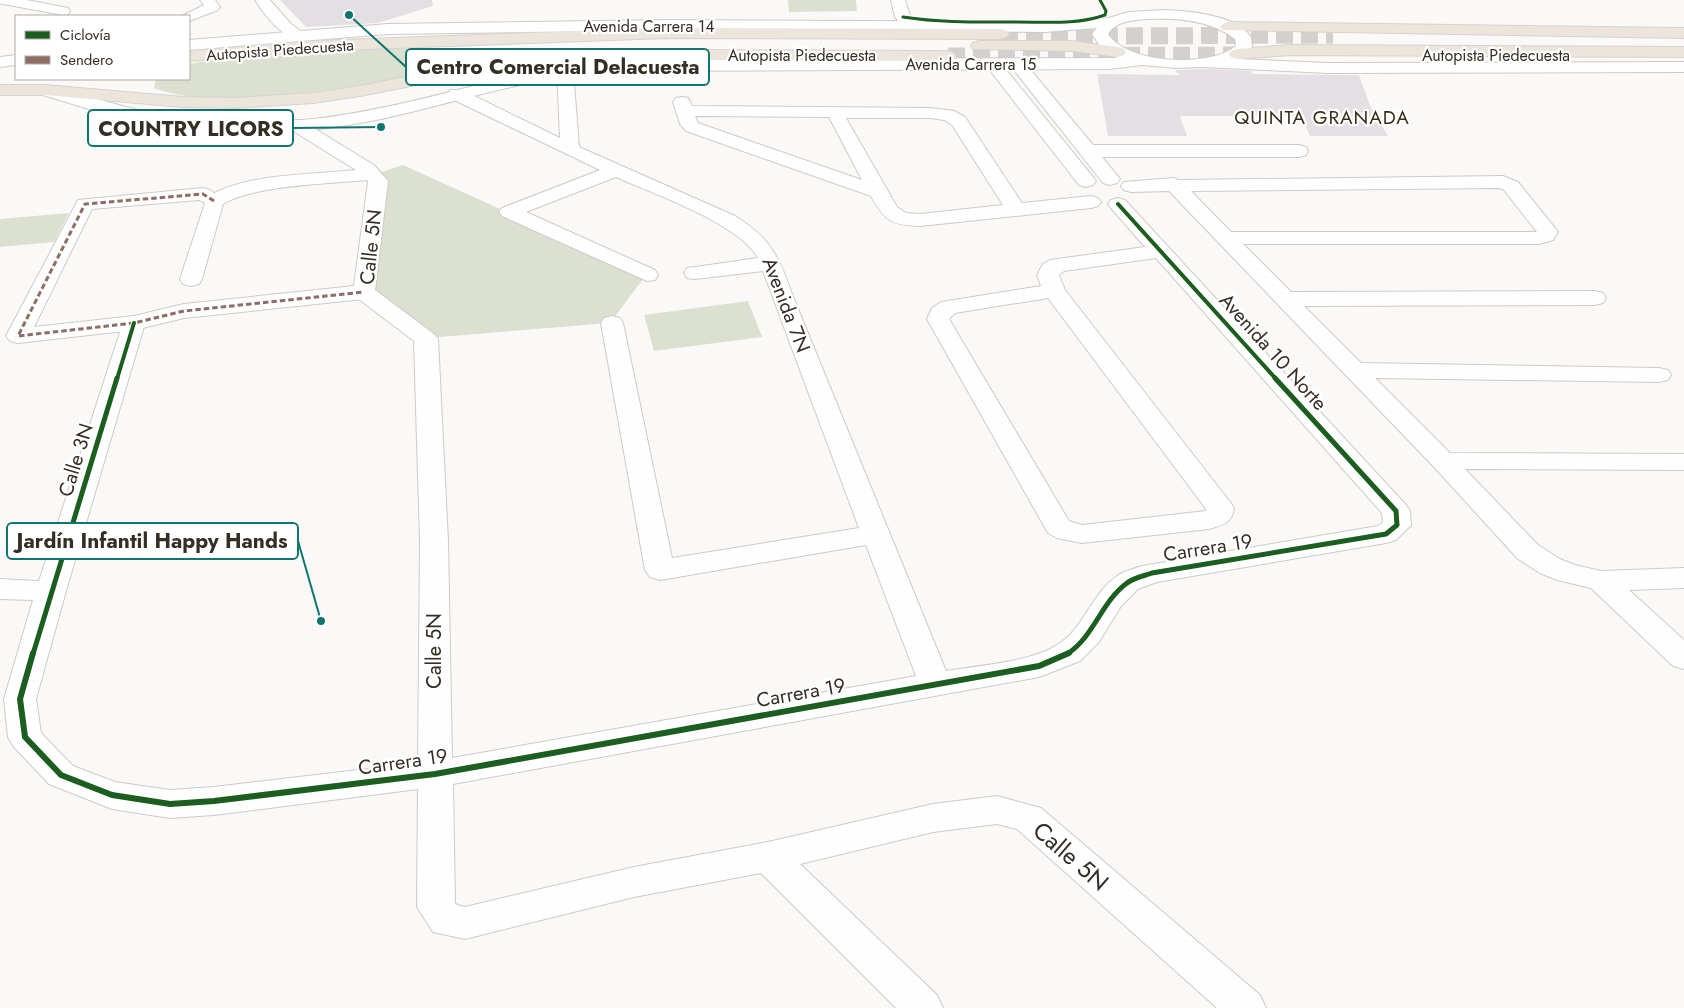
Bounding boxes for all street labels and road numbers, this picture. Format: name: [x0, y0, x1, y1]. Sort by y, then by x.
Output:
street label: Avenida Carrera 14: [583, 15, 715, 38]
street label: Autopista Piedecuesta: [205, 33, 355, 67]
street label: Autopista Piedecuesta: [728, 44, 876, 67]
street label: Autopista Piedecuesta: [1422, 44, 1570, 67]
street label: Avenida Carrera 15: [906, 53, 1036, 76]
street label: Calle 5N: [353, 208, 389, 286]
street label: Avenida 7N: [755, 253, 817, 357]
street label: Avenida 10 Norte: [1212, 287, 1334, 417]
street label: Calle 3N: [51, 420, 101, 500]
street label: Carrera 19: [1161, 527, 1255, 569]
street label: Calle 5N: [420, 613, 449, 689]
street label: Carrera 19: [754, 671, 848, 715]
street label: Carrera 19: [356, 741, 450, 783]
street label: Calle 5N: [1025, 813, 1117, 899]

